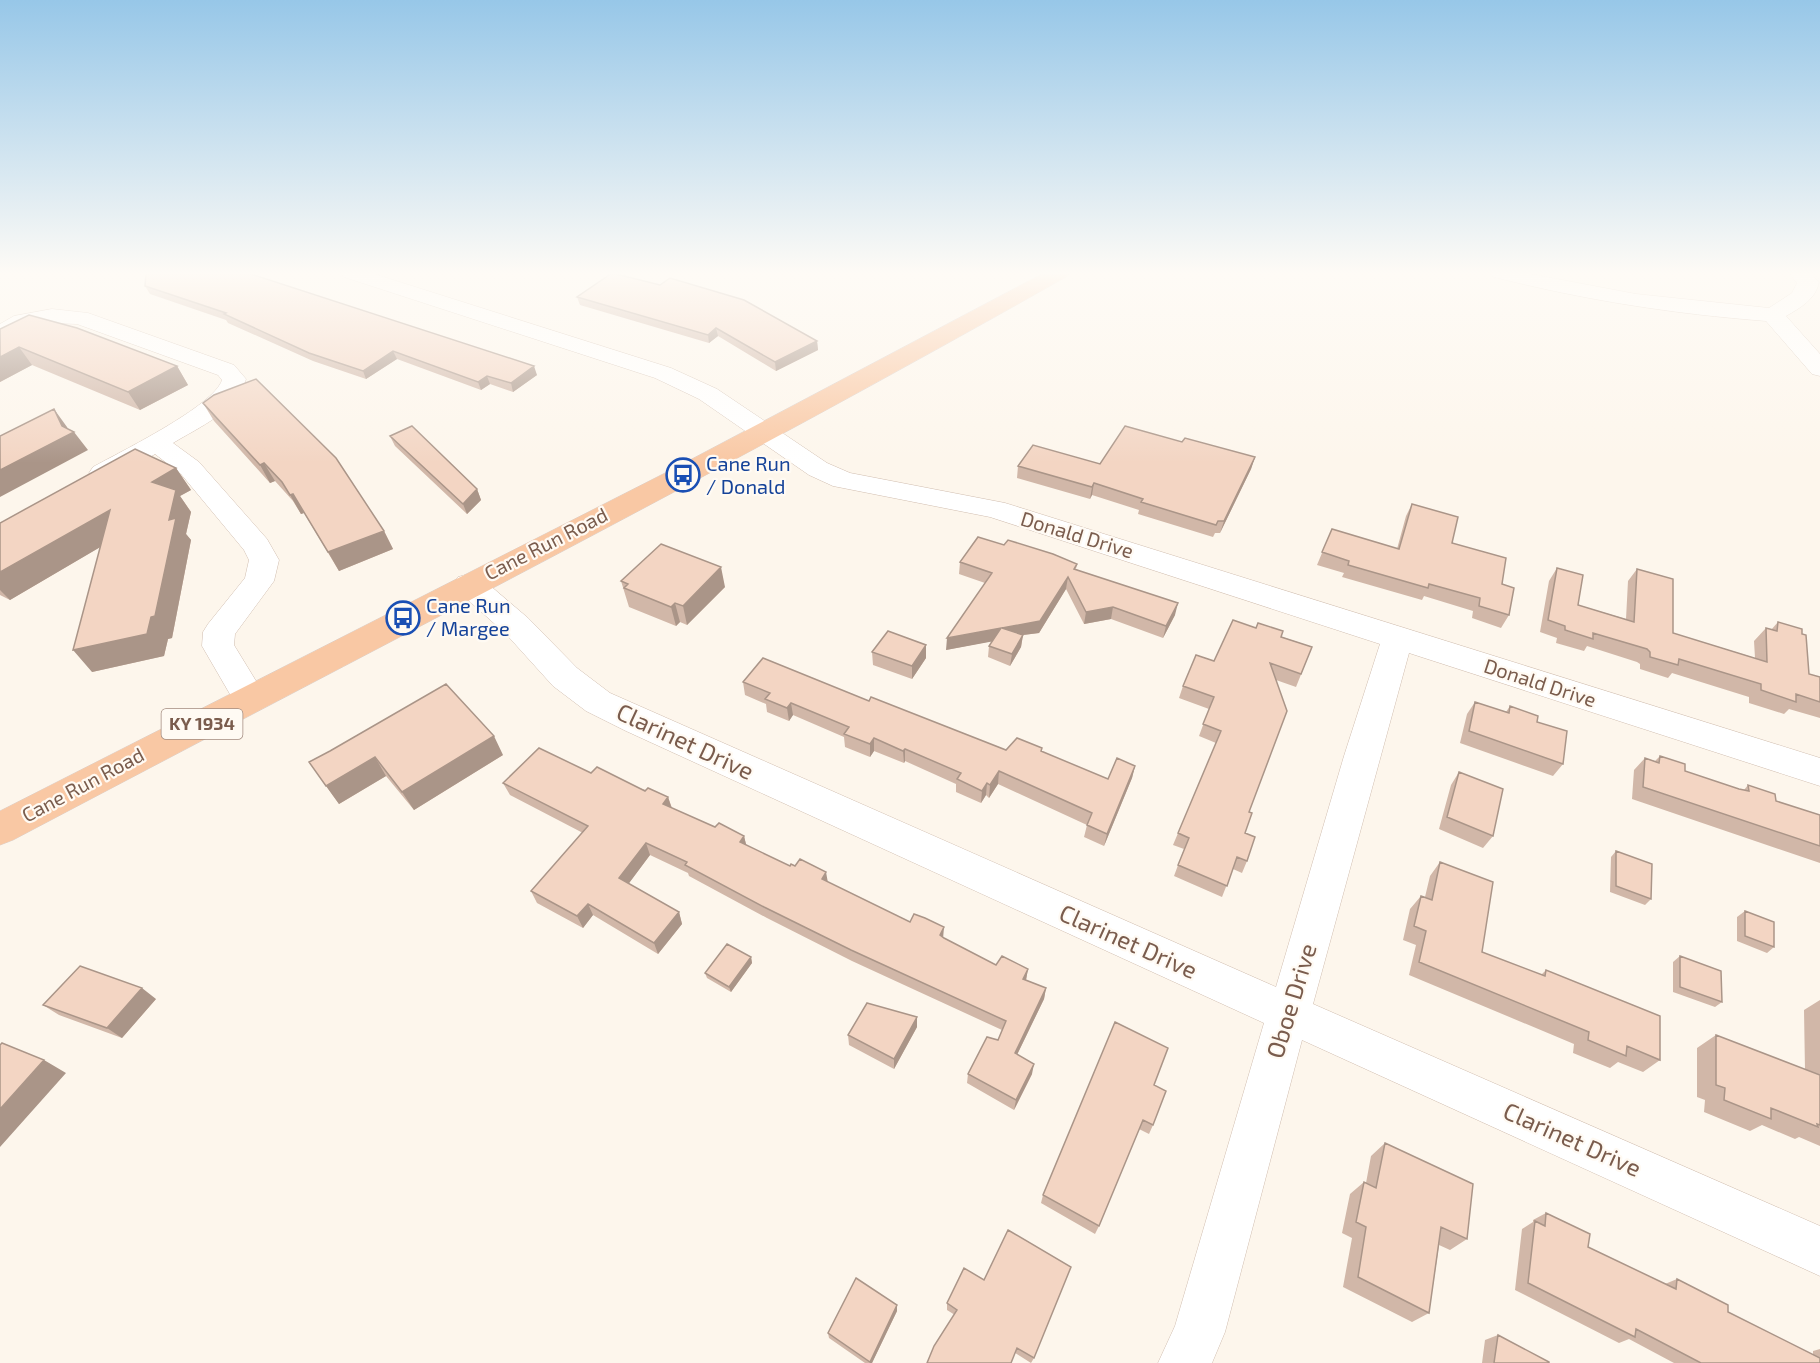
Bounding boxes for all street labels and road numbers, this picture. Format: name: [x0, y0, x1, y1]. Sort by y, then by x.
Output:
street label: Cane Run Road: [480, 502, 611, 584]
street label: Donald Drive: [1018, 506, 1137, 563]
street label: Donald Drive: [1481, 653, 1599, 711]
street label: Clarinet Drive: [612, 696, 759, 785]
road number: KY 1934: [162, 709, 242, 739]
street label: Cane Run Road: [17, 742, 148, 826]
street label: Clarinet Drive: [1055, 897, 1202, 984]
street label: Oboe Drive: [1259, 940, 1322, 1061]
street label: Clarinet Drive: [1499, 1095, 1646, 1182]

